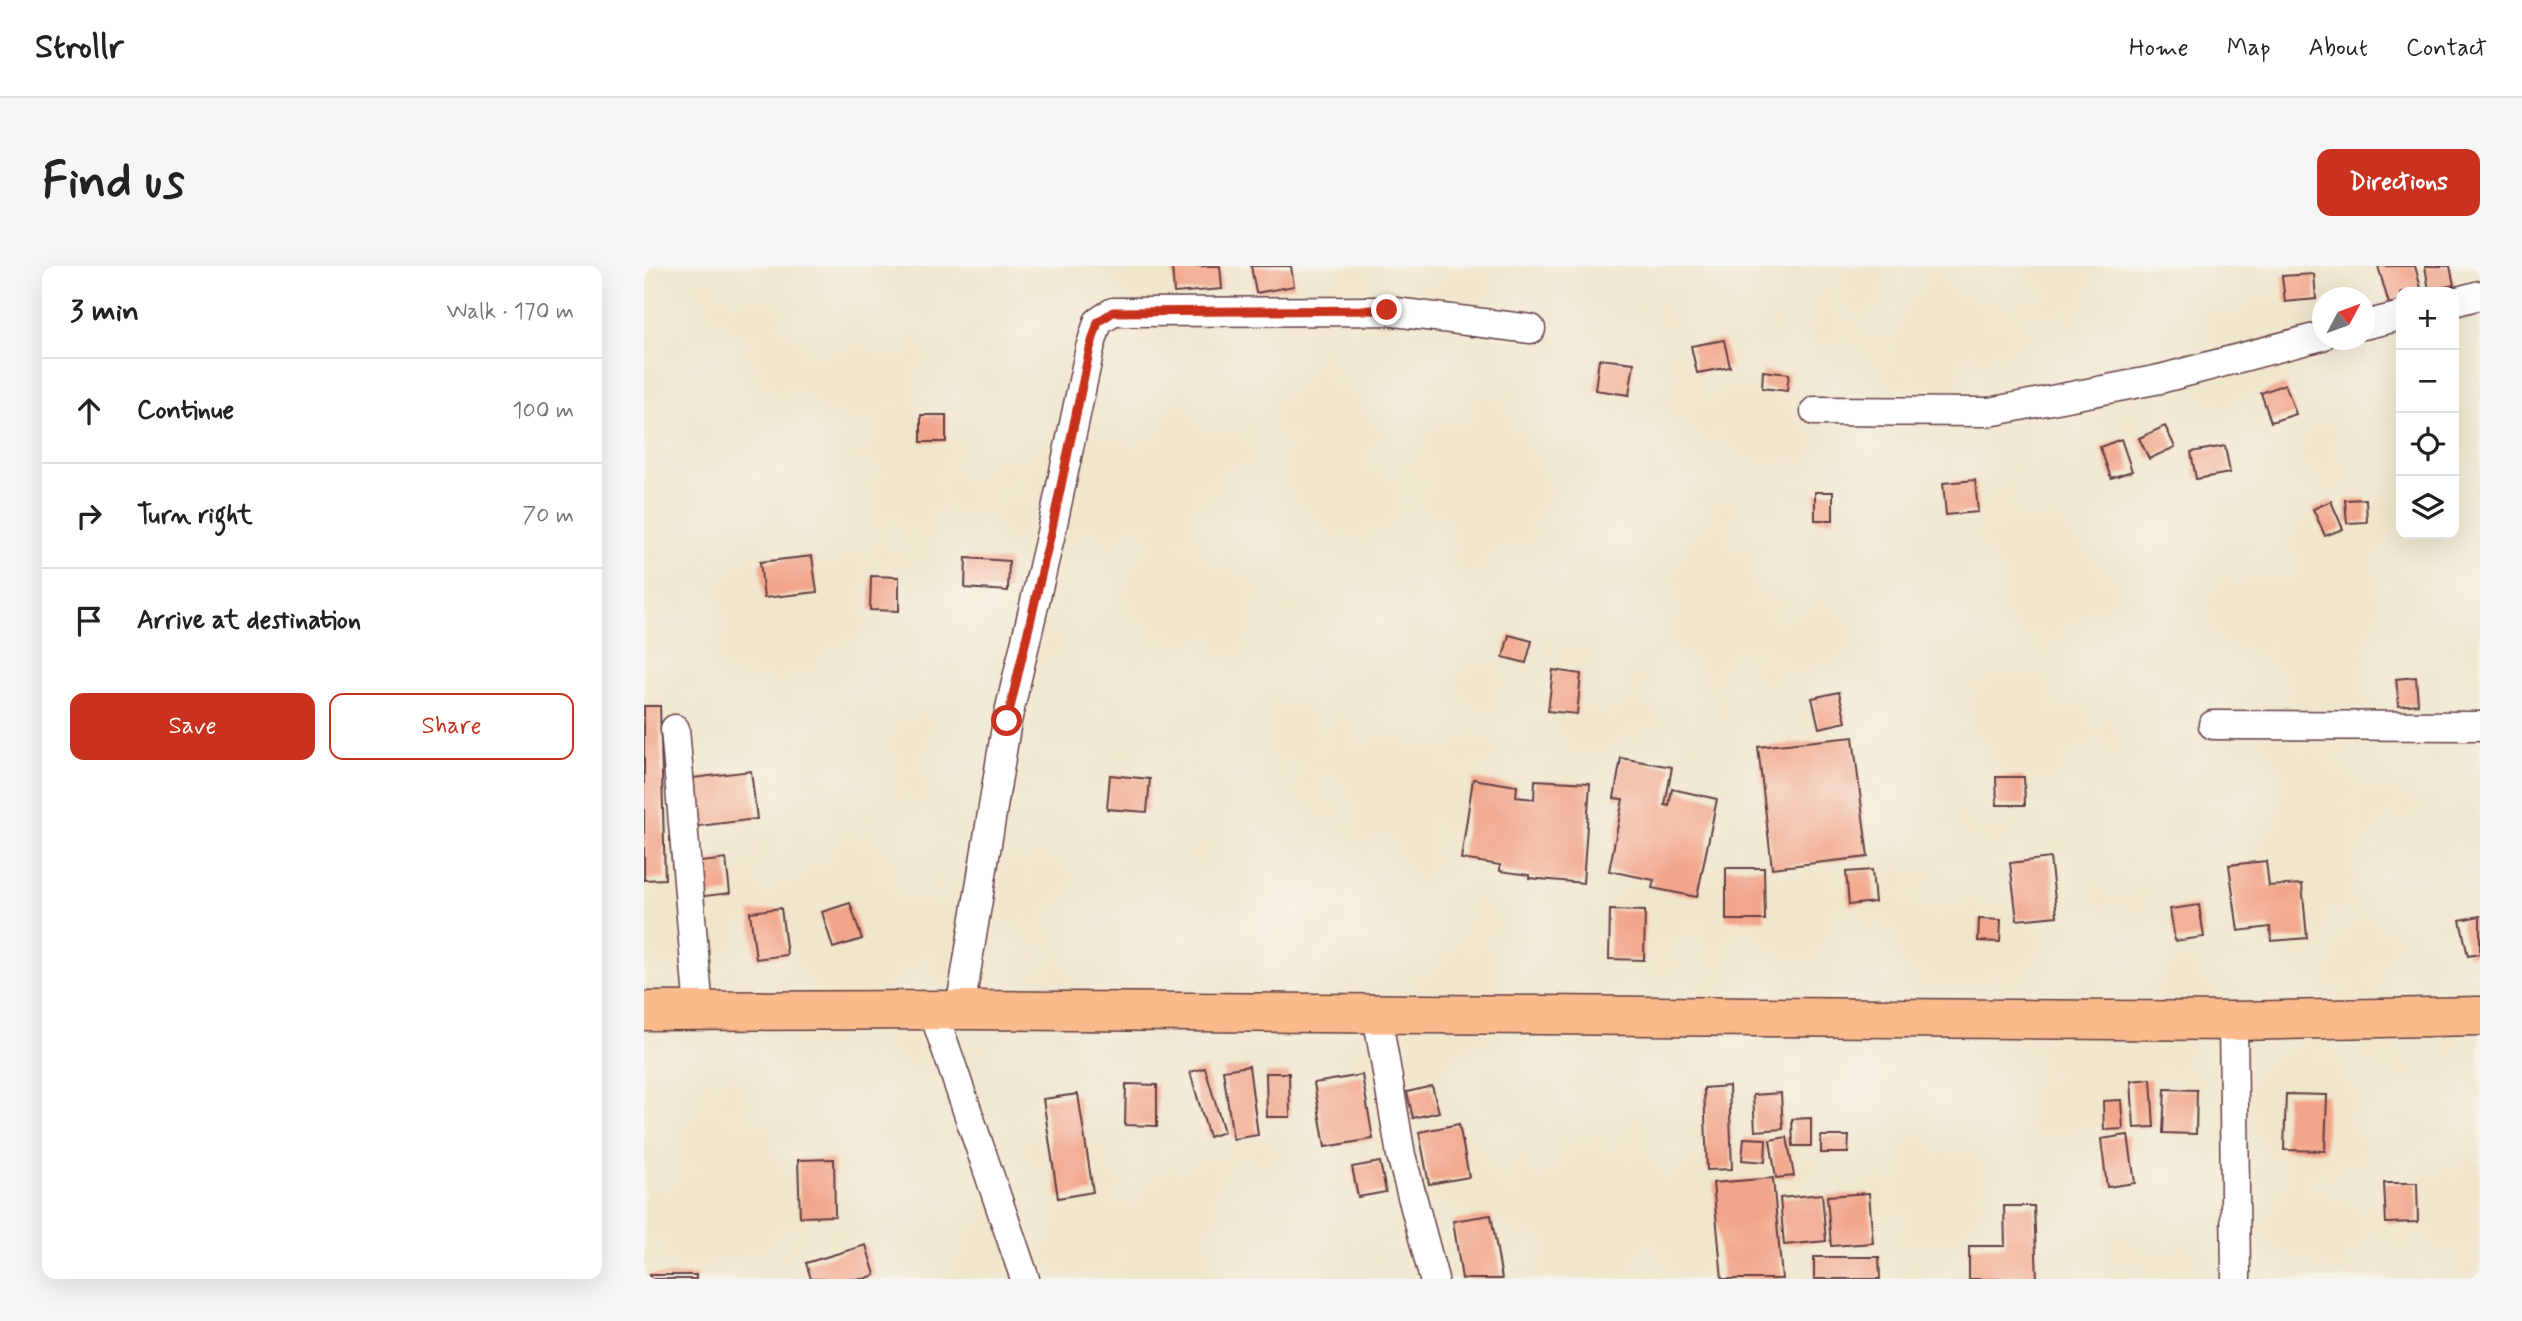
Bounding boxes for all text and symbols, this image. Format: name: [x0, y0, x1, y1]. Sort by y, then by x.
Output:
text: Strollr: [35, 26, 124, 70]
text: Home: [2129, 33, 2189, 64]
text: Map: [2227, 33, 2271, 64]
text: About: [2309, 33, 2368, 64]
text: Contact: [2406, 33, 2487, 64]
button: Directions: [2317, 149, 2480, 216]
text: Find us: [42, 150, 185, 215]
north arrow: [2312, 287, 2375, 350]
map controls: [2396, 287, 2459, 539]
button: +: [2396, 287, 2459, 350]
text: 3 min: [70, 292, 139, 331]
route end: [1371, 294, 1402, 325]
text: Walk · 170 m: [446, 297, 574, 327]
button: −: [2396, 350, 2459, 413]
icon: ahead: [70, 392, 108, 430]
text: Continue: [137, 394, 234, 428]
text: 100 m: [512, 396, 574, 426]
button: locate: [2396, 413, 2459, 476]
button: layers: [2396, 476, 2459, 539]
icon: right: [70, 497, 108, 535]
text: Turn right: [137, 499, 253, 533]
text: 70 m: [522, 501, 574, 531]
icon: arrive: [70, 602, 108, 640]
text: Arrive at destination: [137, 604, 361, 638]
button: Save: [70, 693, 315, 760]
button: Share: [329, 693, 574, 760]
route start: [991, 705, 1022, 736]

